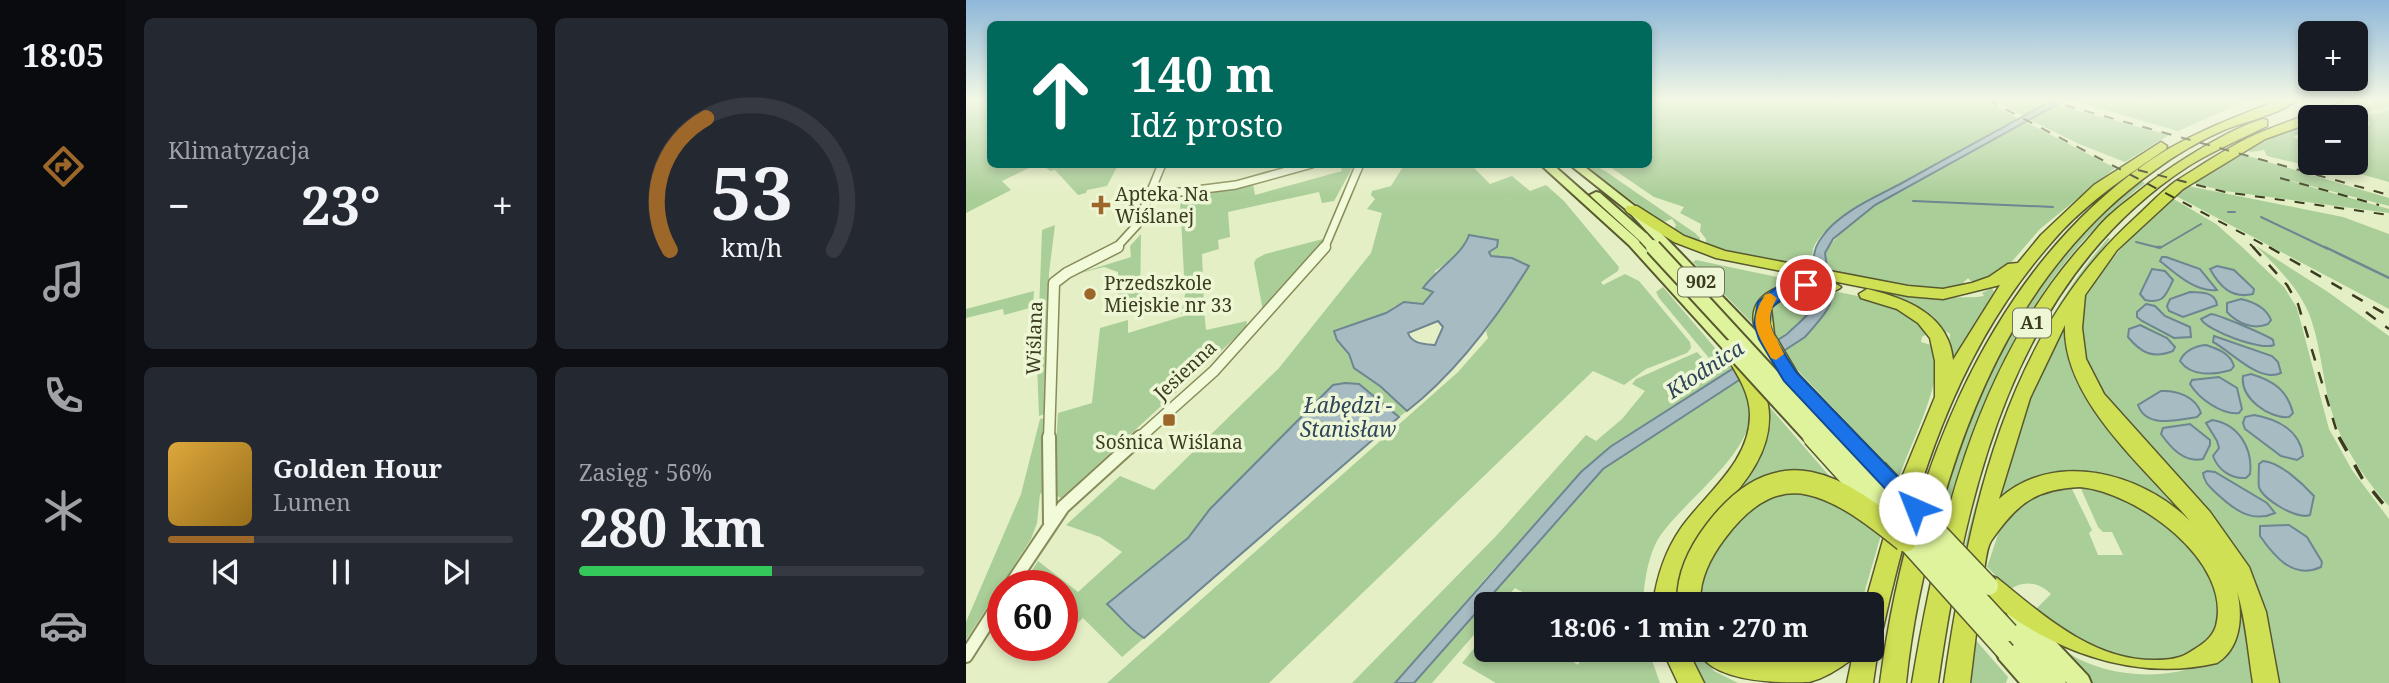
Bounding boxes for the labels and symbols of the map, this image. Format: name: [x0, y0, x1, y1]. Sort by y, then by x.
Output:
place label: Apteka Na Wiślanej: [1115, 181, 1209, 229]
marker: Apteka Na Wiślanej: [1093, 197, 1109, 213]
pin: [1776, 255, 1836, 315]
road number: 902: [1678, 268, 1724, 296]
place label: Przedszkole Miejskie nr 33: [1104, 270, 1232, 318]
marker: Przedszkole Miejskie nr 33: [1082, 286, 1098, 302]
street label: Wiślana: [1020, 301, 1048, 375]
road number: A1: [2013, 309, 2051, 338]
water label: Kłodnica: [1659, 333, 1749, 405]
street label: Jesienna: [1147, 334, 1222, 406]
water label: Łabędzi - Stanisław: [1300, 391, 1396, 443]
marker: Sośnica Wiślana: [1161, 412, 1177, 428]
place label: Sośnica Wiślana: [1095, 429, 1243, 455]
position arrow: [1878, 471, 1952, 545]
speed limit sign: 60: [987, 570, 1078, 661]

